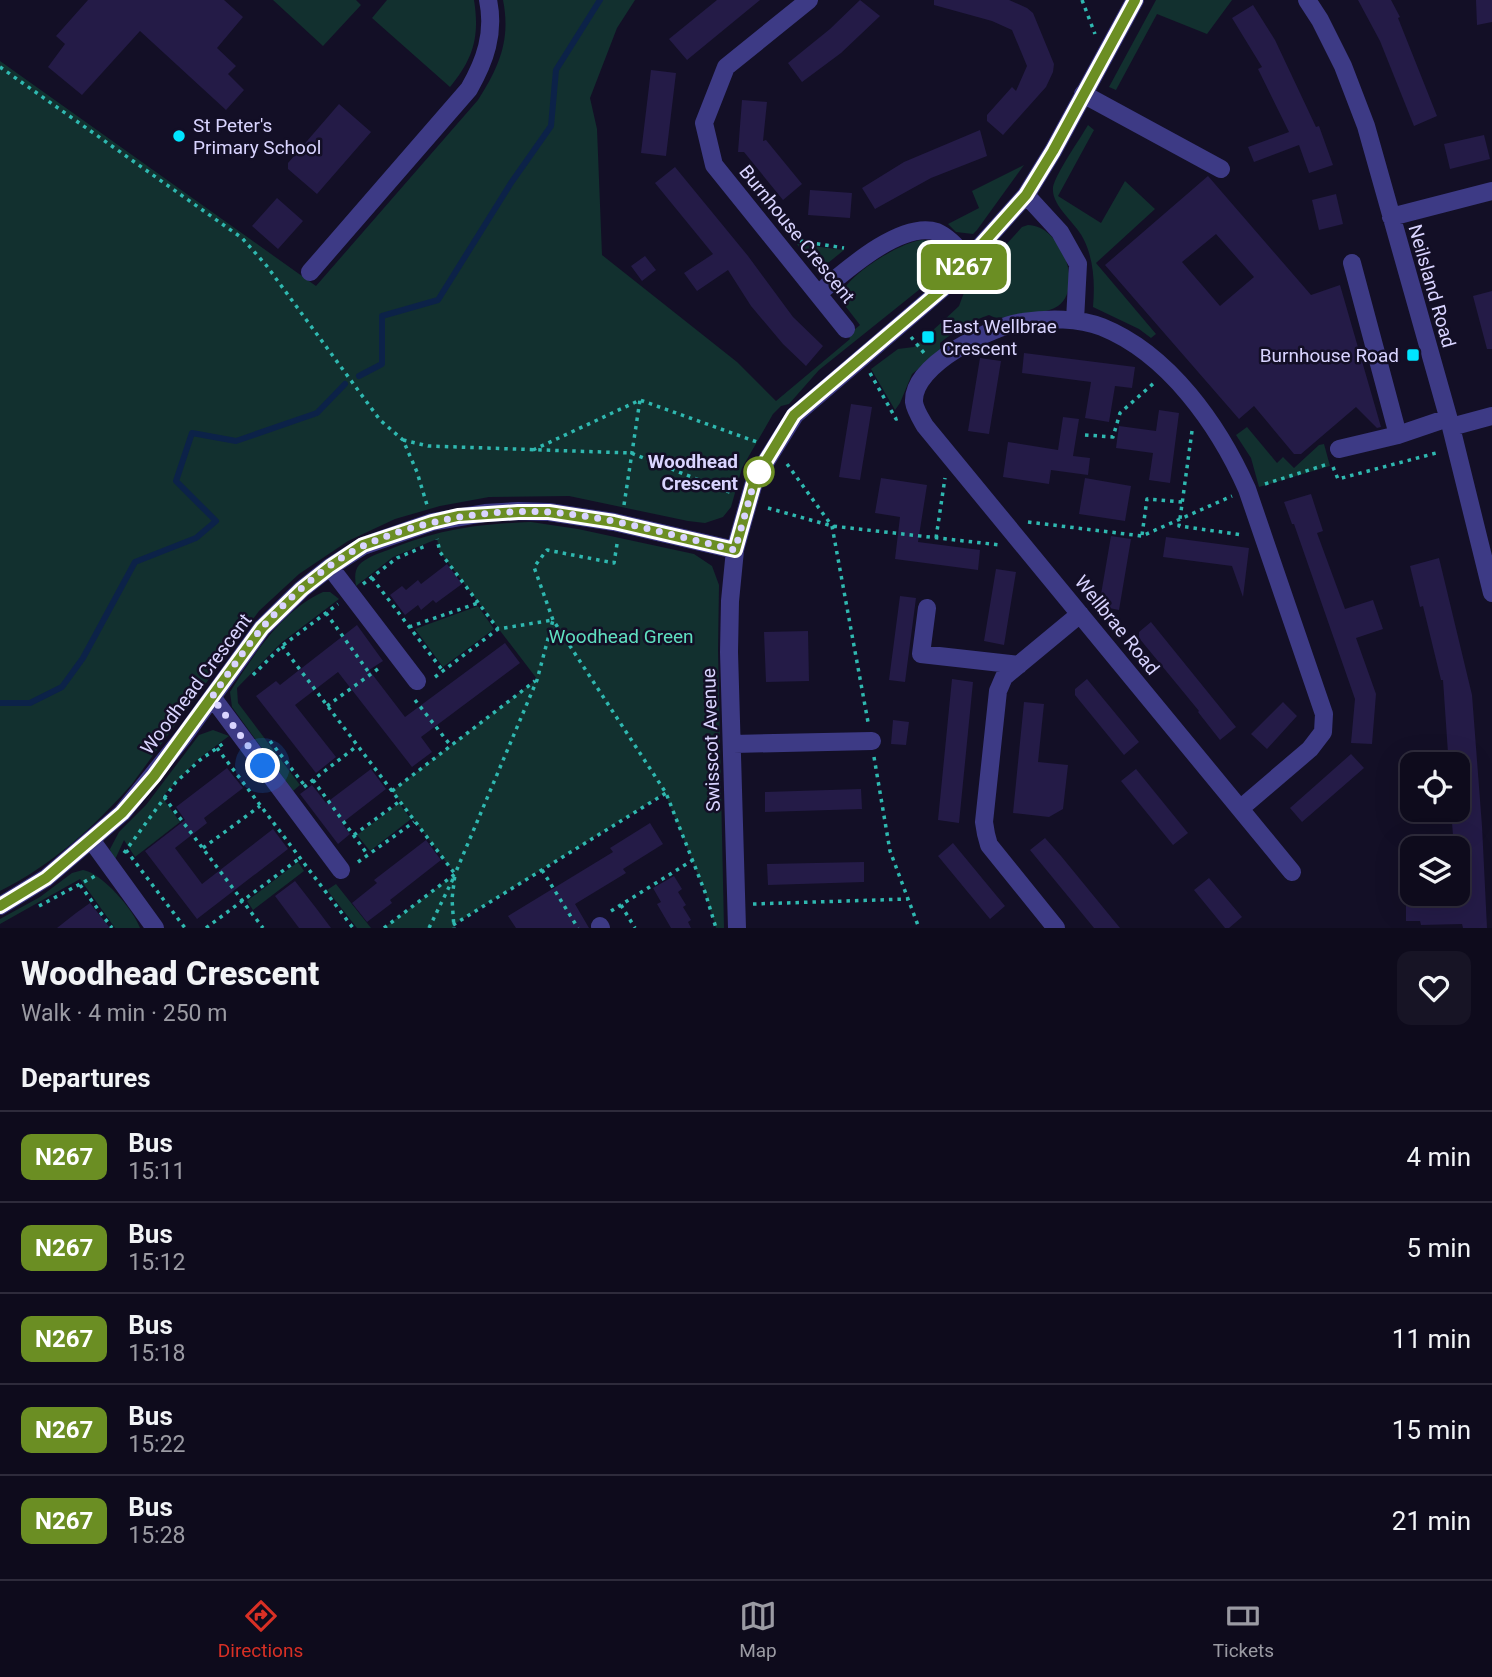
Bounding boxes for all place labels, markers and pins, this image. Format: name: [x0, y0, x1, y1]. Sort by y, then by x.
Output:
place label: St Peter's Primary School: [193, 114, 321, 159]
marker: St Peter's Primary School: [171, 128, 187, 144]
place label: East Wellbrae Crescent: [942, 315, 1057, 360]
marker: East Wellbrae Crescent: [920, 329, 936, 345]
place label: Burnhouse Road: [1260, 344, 1399, 367]
marker: Burnhouse Road: [1405, 347, 1421, 363]
place label: Woodhead Crescent: [648, 450, 739, 495]
marker: Woodhead Crescent: [744, 457, 774, 487]

